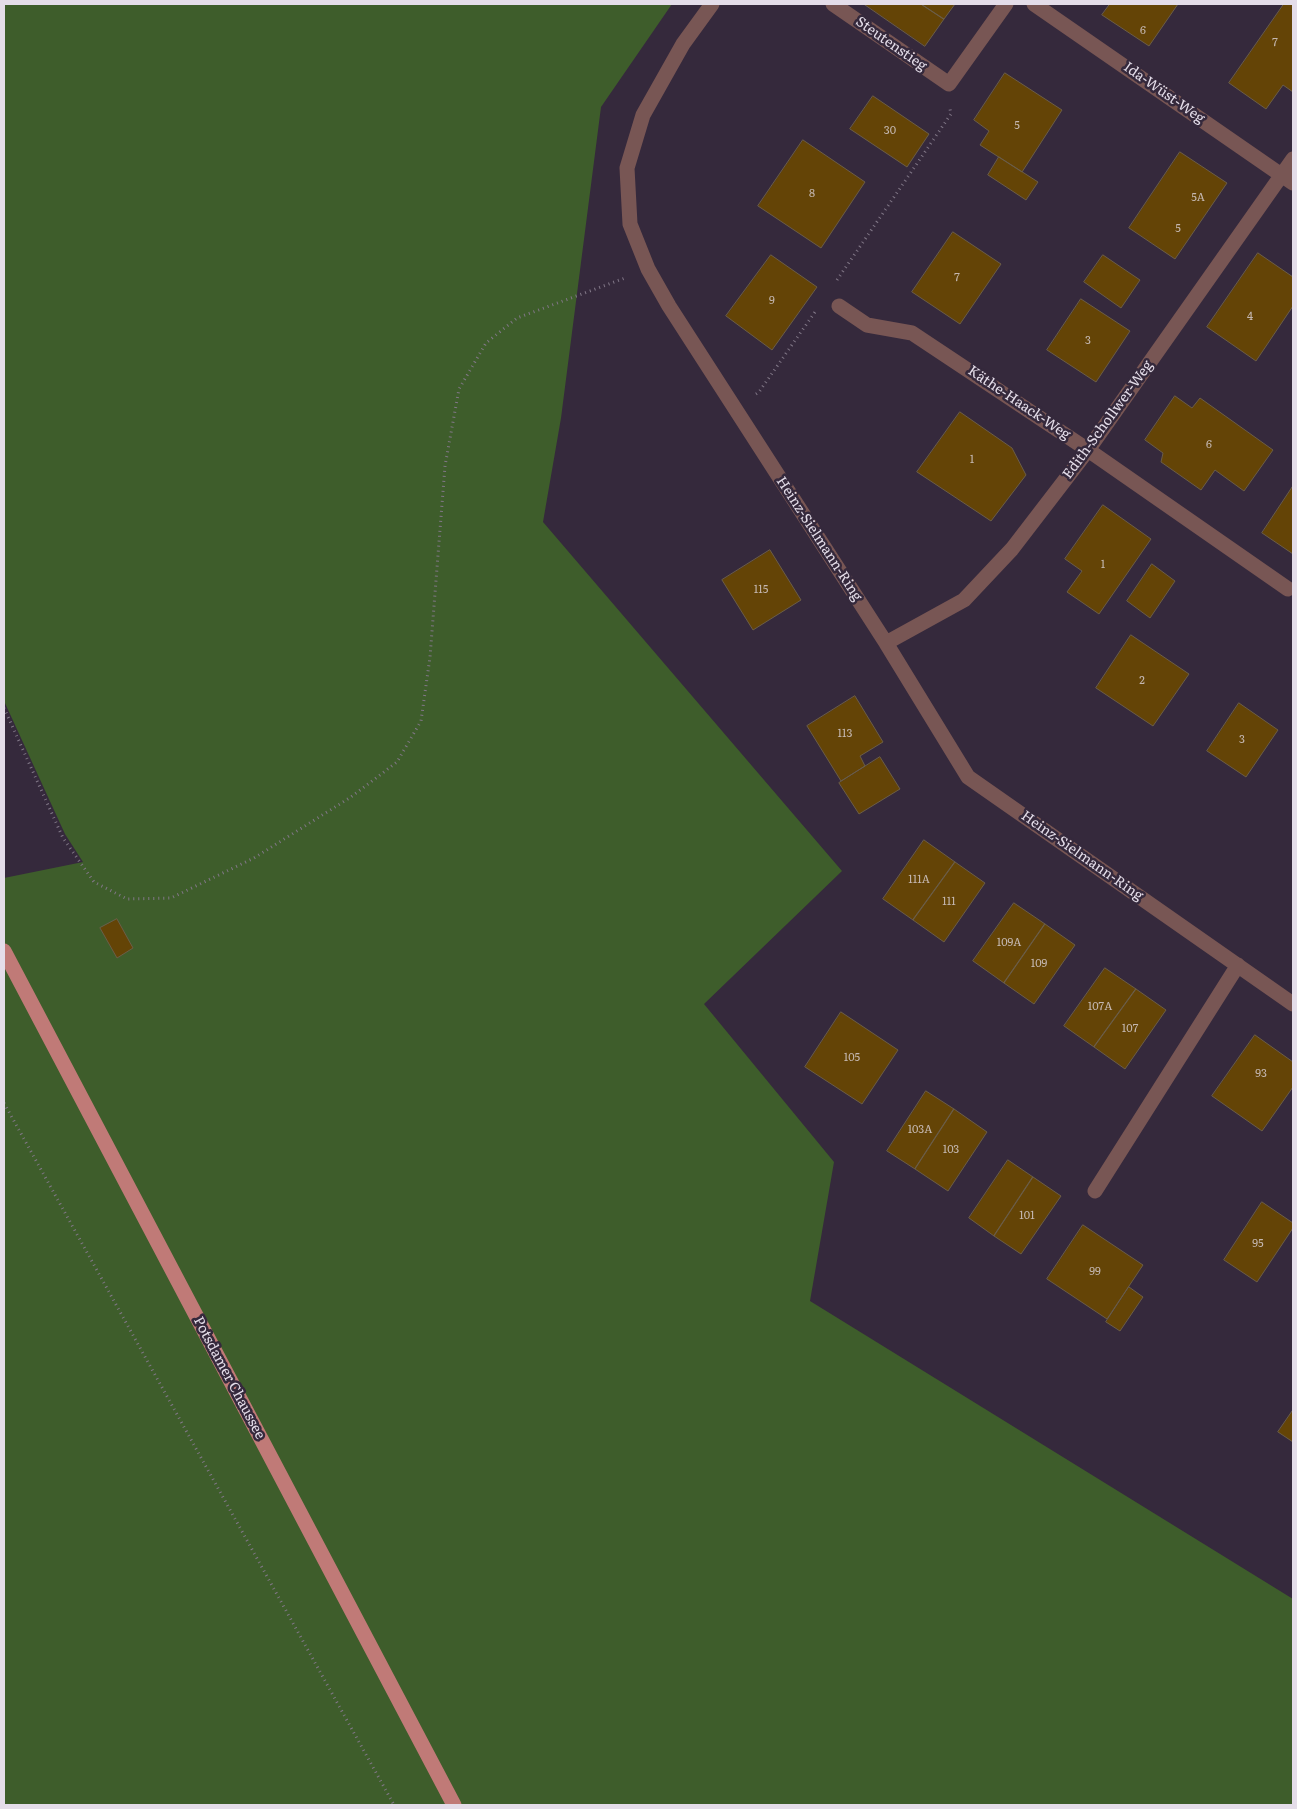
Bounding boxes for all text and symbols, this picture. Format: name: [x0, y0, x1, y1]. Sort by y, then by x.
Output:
street label: Steutenstieg: [852, 13, 930, 75]
house number: 6: [1140, 24, 1146, 38]
house number: 7: [1272, 36, 1278, 50]
street label: Ida-Wüst-Weg: [1120, 59, 1208, 127]
house number: 5: [1014, 119, 1020, 133]
house number: 30: [884, 124, 896, 138]
house number: 8: [809, 187, 815, 201]
house number: 5A: [1191, 191, 1205, 205]
house number: 5: [1175, 222, 1181, 236]
house number: 7: [954, 271, 960, 285]
house number: 9: [769, 294, 775, 308]
house number: 4: [1247, 310, 1253, 324]
house number: 3: [1085, 334, 1091, 348]
street label: Edith-Schollwer-Weg: [1060, 358, 1156, 482]
street label: Käthe-Haack-Weg: [965, 363, 1073, 443]
house number: 6: [1206, 438, 1212, 452]
house number: 1: [970, 453, 974, 467]
street label: Heinz-Sielmann-Ring: [772, 474, 866, 604]
house number: 1: [1101, 558, 1105, 572]
house number: 115: [754, 583, 768, 597]
house number: 2: [1139, 674, 1145, 688]
house number: 113: [838, 727, 852, 741]
house number: 3: [1239, 733, 1245, 747]
street label: Heinz-Sielmann-Ring: [1018, 808, 1146, 904]
house number: 111A: [908, 873, 930, 887]
house number: 111: [942, 895, 956, 909]
house number: 109A: [997, 936, 1021, 950]
house number: 109: [1031, 957, 1047, 971]
house number: 107A: [1088, 1000, 1112, 1014]
house number: 107: [1122, 1022, 1138, 1036]
house number: 105: [844, 1051, 860, 1065]
house number: 93: [1255, 1067, 1267, 1081]
house number: 103A: [908, 1123, 932, 1137]
house number: 103: [943, 1143, 959, 1157]
house number: 101: [1019, 1209, 1035, 1223]
house number: 95: [1252, 1237, 1264, 1251]
house number: 99: [1089, 1265, 1101, 1279]
street label: Potsdamer Chaussee: [190, 1314, 268, 1442]

